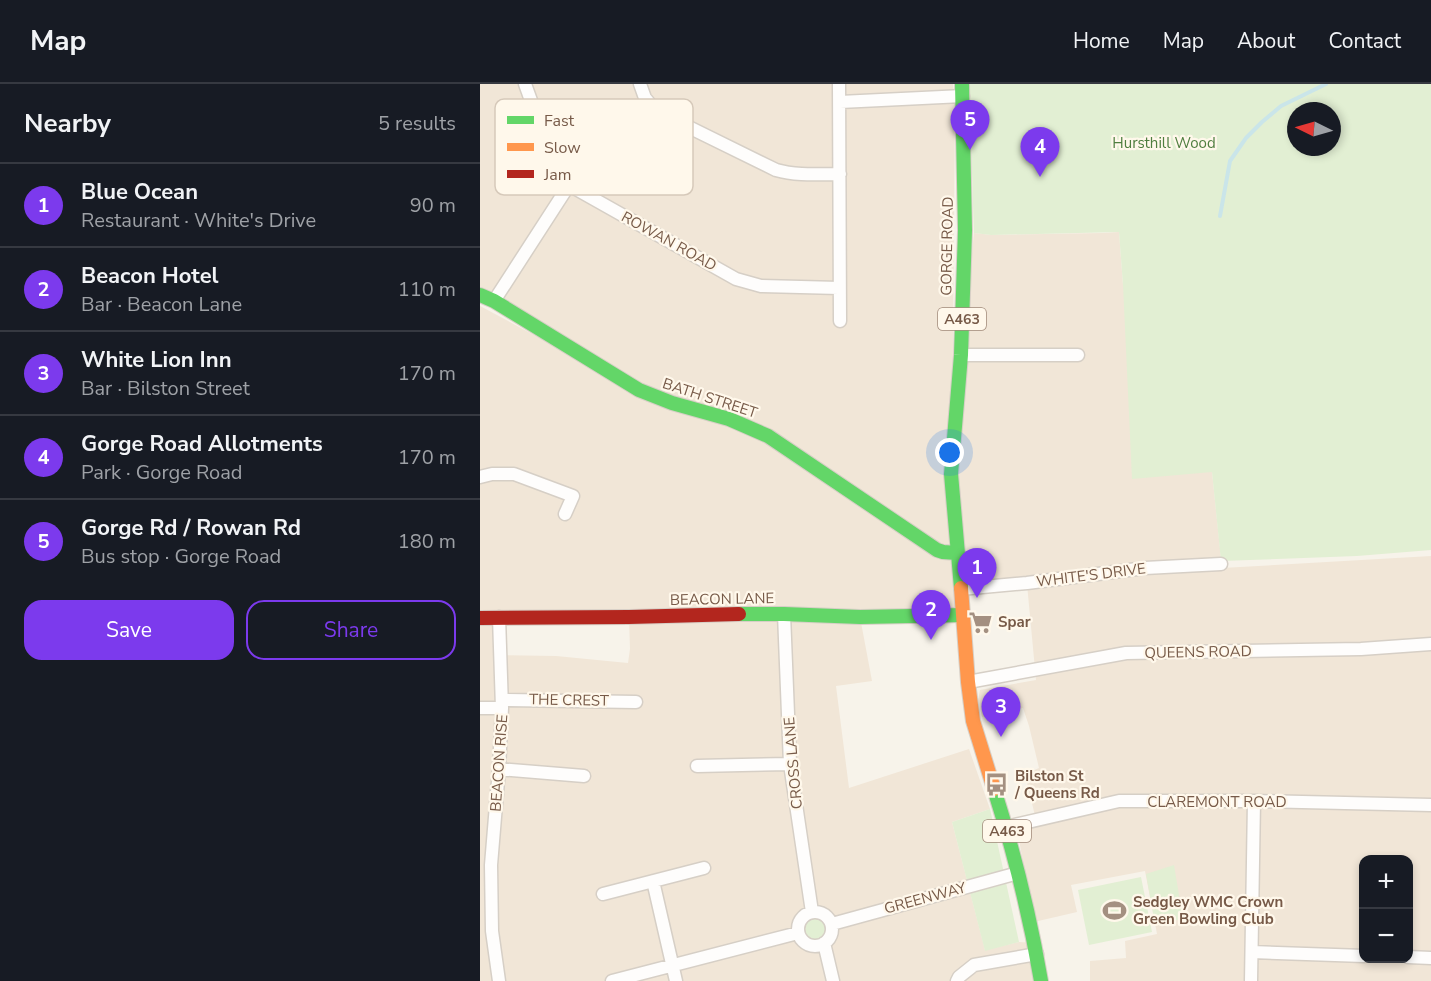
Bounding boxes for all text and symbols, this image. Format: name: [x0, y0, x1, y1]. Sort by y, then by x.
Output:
text: Map: [30, 22, 86, 60]
text: Home: [1073, 27, 1130, 55]
text: Map: [1163, 27, 1204, 55]
text: About: [1237, 27, 1295, 55]
text: Contact: [1328, 27, 1401, 55]
legend: [495, 99, 693, 195]
pin: 5: [950, 100, 990, 150]
north arrow: [1287, 102, 1341, 156]
text: Nearby: [24, 106, 111, 141]
text: 5 results: [378, 110, 456, 137]
text: Fast: [544, 110, 575, 132]
pin: 4: [1020, 128, 1060, 177]
park label: Hursthill Wood: [1112, 133, 1216, 153]
text: Slow: [544, 137, 581, 159]
text: Jam: [543, 164, 571, 186]
text: Blue Ocean: [81, 177, 198, 207]
text: 1: [38, 192, 50, 219]
text: 90 m: [410, 192, 456, 219]
street label: GORGE ROAD: [936, 196, 958, 296]
text: Restaurant · White's Drive: [81, 207, 316, 234]
street label: ROWAN ROAD: [618, 207, 720, 275]
text: Beacon Hotel: [81, 261, 219, 291]
text: 2: [38, 276, 50, 303]
text: 110 m: [398, 276, 456, 303]
text: Bar · Beacon Lane: [81, 291, 242, 318]
road number: A463: [938, 308, 986, 330]
text: White Lion Inn: [81, 345, 232, 375]
text: 3: [38, 360, 50, 387]
text: 170 m: [398, 360, 456, 387]
street label: BATH STREET: [660, 373, 760, 423]
text: Bar · Bilston Street: [81, 375, 250, 402]
text: Gorge Road Allotments: [81, 429, 323, 459]
your location: [935, 438, 964, 467]
text: 4: [38, 444, 50, 471]
text: 170 m: [398, 444, 456, 471]
text: Park · Gorge Road: [81, 459, 242, 486]
text: Gorge Rd / Rowan Rd: [81, 513, 301, 543]
text: 5: [38, 528, 50, 555]
text: 180 m: [398, 528, 456, 555]
text: Bus stop · Gorge Road: [81, 543, 281, 570]
pin: 1: [958, 548, 996, 598]
street label: WHITE'S DRIVE: [1035, 558, 1147, 592]
street label: BEACON LANE: [670, 588, 774, 610]
pin: 2: [912, 590, 950, 640]
button: Save: [24, 600, 234, 660]
button: Share: [246, 600, 456, 660]
supermarket icon: Spar: [967, 609, 993, 635]
place label: Spar: [998, 612, 1031, 632]
street label: QUEENS ROAD: [1144, 641, 1252, 663]
pin: 3: [982, 688, 1020, 737]
street label: THE CREST: [529, 689, 609, 711]
street label: BEACON RISE: [486, 714, 512, 812]
street label: CROSS LANE: [779, 716, 807, 810]
place label: Bilston St / Queens Rd: [1014, 766, 1100, 803]
bus stop icon: Bilston St / Queens Rd: [984, 772, 1010, 798]
street label: CLAREMONT ROAD: [1147, 792, 1287, 812]
road number: A463: [983, 820, 1031, 842]
map controls: [1359, 855, 1413, 963]
button: +: [1359, 855, 1413, 909]
street label: GREENWAY: [882, 877, 969, 919]
place label: Sedgley WMC Crown Green Bowling Club: [1133, 892, 1283, 929]
sports icon: Sedgley WMC Crown Green Bowling Club: [1102, 898, 1128, 924]
button: −: [1359, 909, 1413, 963]

